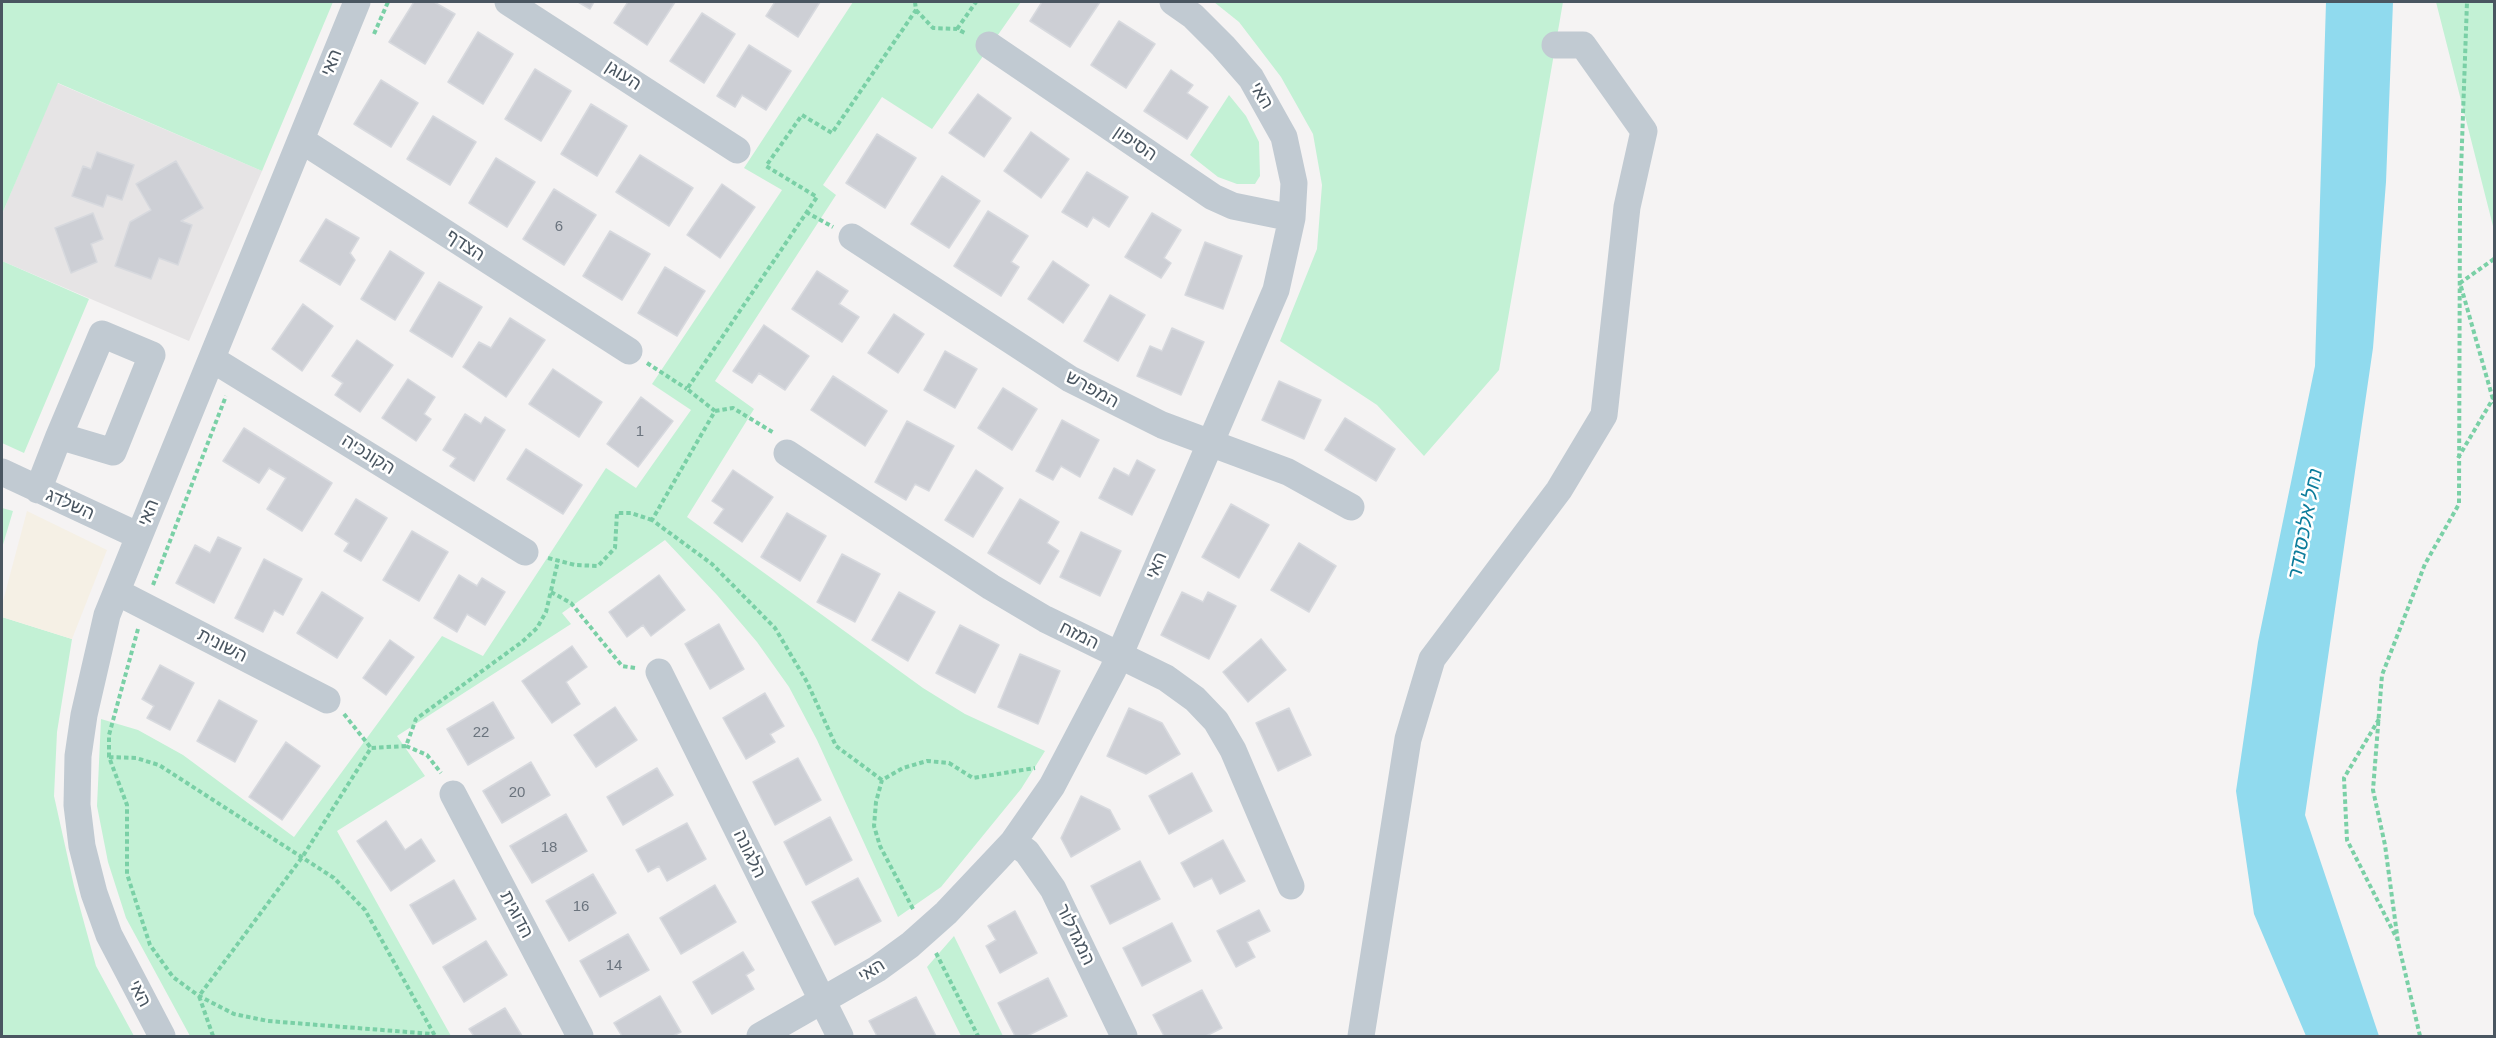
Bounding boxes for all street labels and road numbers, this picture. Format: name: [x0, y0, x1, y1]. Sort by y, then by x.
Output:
street label: האי: [317, 46, 347, 80]
street label: העוגן: [601, 56, 645, 96]
street label: האי: [1245, 79, 1277, 113]
street label: הסיפון: [1109, 122, 1161, 166]
street label: הצדף: [442, 226, 488, 266]
street label: המפרש: [1062, 367, 1122, 413]
street label: הקונכיה: [337, 430, 399, 480]
street label: השלדג: [42, 485, 98, 525]
street label: האי: [134, 496, 164, 530]
street label: האי: [1142, 549, 1172, 583]
street label: המזח: [1056, 617, 1102, 655]
street label: השונית: [193, 624, 251, 668]
street label: הלגונה: [728, 826, 770, 882]
street label: הדוגית: [495, 888, 537, 942]
street label: המגדלור: [1051, 901, 1099, 969]
street label: האי: [855, 955, 889, 987]
street label: האי: [123, 977, 155, 1011]

